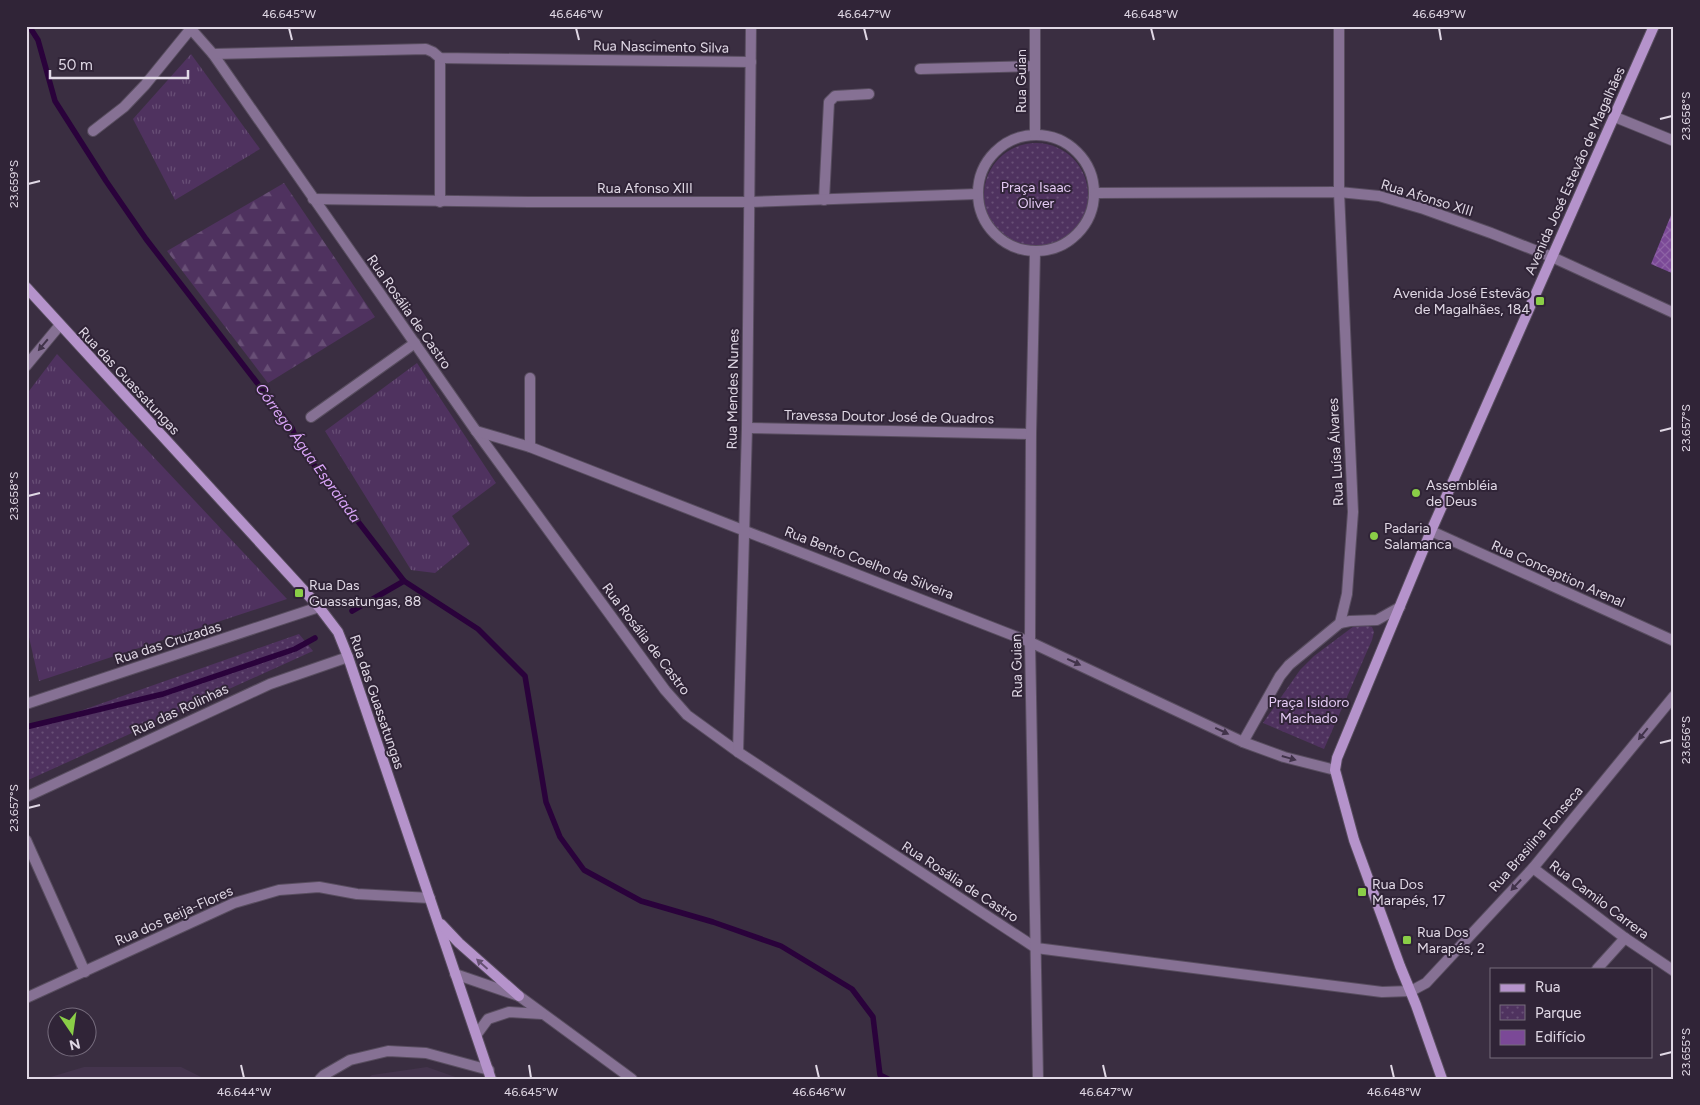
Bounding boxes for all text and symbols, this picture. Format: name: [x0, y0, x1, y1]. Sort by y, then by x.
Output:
text: 46.645°W: [262, 7, 316, 21]
text: 46.646°W: [549, 7, 603, 21]
text: 46.647°W: [837, 7, 891, 21]
text: 46.648°W: [1124, 7, 1179, 21]
text: 46.649°W: [1412, 7, 1466, 21]
street label: Rua Nascimento Silva: [593, 37, 729, 57]
scale bar: [50, 48, 188, 80]
street label: Rua Guian: [1013, 49, 1030, 113]
text: 50 m: [58, 56, 93, 74]
street label: Avenida José Estevão de Magalhães: [1521, 64, 1629, 278]
text: 23.658°S: [1679, 92, 1693, 140]
text: 23.659°S: [7, 160, 21, 208]
street label: Rua Afonso XIII: [1379, 176, 1475, 220]
park label: Praça Isaac Oliver: [1001, 179, 1072, 212]
street label: Rua Afonso XIII: [597, 180, 693, 197]
street label: Rua Rosália de Castro: [363, 251, 455, 373]
place label: Avenida José Estevão de Magalhães, 184: [1393, 285, 1530, 318]
marker: Avenida José Estevão de Magalhães, 184: [1534, 295, 1546, 307]
street label: Rua das Guassatungas: [75, 324, 183, 438]
street label: Rua Mendes Nunes: [723, 328, 743, 450]
one-way arrow: [38, 339, 49, 352]
water label: Córrego Água Espraiada: [251, 380, 365, 526]
street label: Rua Luísa Álvares: [1325, 397, 1347, 507]
text: 23.657°S: [1679, 404, 1693, 452]
street label: Travessa Doutor José de Quadros: [784, 407, 994, 427]
text: 23.658°S: [7, 472, 21, 520]
place label: Assembléia de Deus: [1426, 477, 1497, 510]
marker: Assembléia de Deus: [1410, 487, 1422, 499]
place label: Padaria Salamanca: [1384, 520, 1452, 553]
street label: Rua Bento Coelho da Silveira: [782, 523, 956, 603]
marker: Padaria Salamanca: [1368, 530, 1380, 542]
street label: Rua Conception Arenal: [1489, 537, 1627, 611]
place label: Rua Das Guassatungas, 88: [309, 577, 421, 610]
street label: Rua Rosália de Castro: [598, 580, 694, 698]
marker: Rua Das Guassatungas, 88: [293, 587, 305, 599]
street label: Rua das Cruzadas: [113, 618, 223, 668]
street label: Rua das Guassatungas: [346, 633, 408, 771]
street label: Rua Guian: [1008, 634, 1026, 698]
one-way arrow: [1067, 658, 1082, 667]
street label: Rua das Rolinhas: [129, 680, 231, 740]
park label: Praça Isidoro Machado: [1269, 694, 1349, 727]
text: 23.656°S: [1679, 716, 1693, 764]
one-way arrow: [1214, 727, 1229, 736]
one-way arrow: [1637, 727, 1648, 740]
one-way arrow: [1281, 754, 1296, 762]
street label: Rua Brasilina Fonseca: [1485, 783, 1587, 895]
text: 23.657°S: [7, 784, 21, 832]
street label: Rua Rosália de Castro: [898, 838, 1022, 926]
street label: Rua Camilo Carrera: [1546, 857, 1652, 943]
place label: Rua Dos Marapés, 17: [1372, 876, 1446, 909]
one-way arrow: [1510, 879, 1522, 891]
street label: Rua dos Beija-Flores: [112, 882, 236, 950]
marker: Rua Dos Marapés, 17: [1356, 886, 1368, 898]
place label: Rua Dos Marapés, 2: [1417, 924, 1485, 957]
marker: Rua Dos Marapés, 2: [1401, 934, 1413, 946]
one-way arrow: [477, 958, 489, 970]
legend: [1490, 968, 1652, 1058]
text: Rua: [1535, 978, 1560, 996]
text: Parque: [1535, 1004, 1582, 1022]
north arrow: [48, 1008, 98, 1058]
text: Edifício: [1535, 1028, 1586, 1046]
text: 23.655°S: [1679, 1028, 1693, 1076]
text: N: [68, 1035, 82, 1054]
text: 46.644°W: [217, 1085, 272, 1099]
text: 46.645°W: [504, 1085, 558, 1099]
text: 46.646°W: [792, 1085, 846, 1099]
text: 46.647°W: [1079, 1085, 1133, 1099]
text: 46.648°W: [1367, 1085, 1422, 1099]

